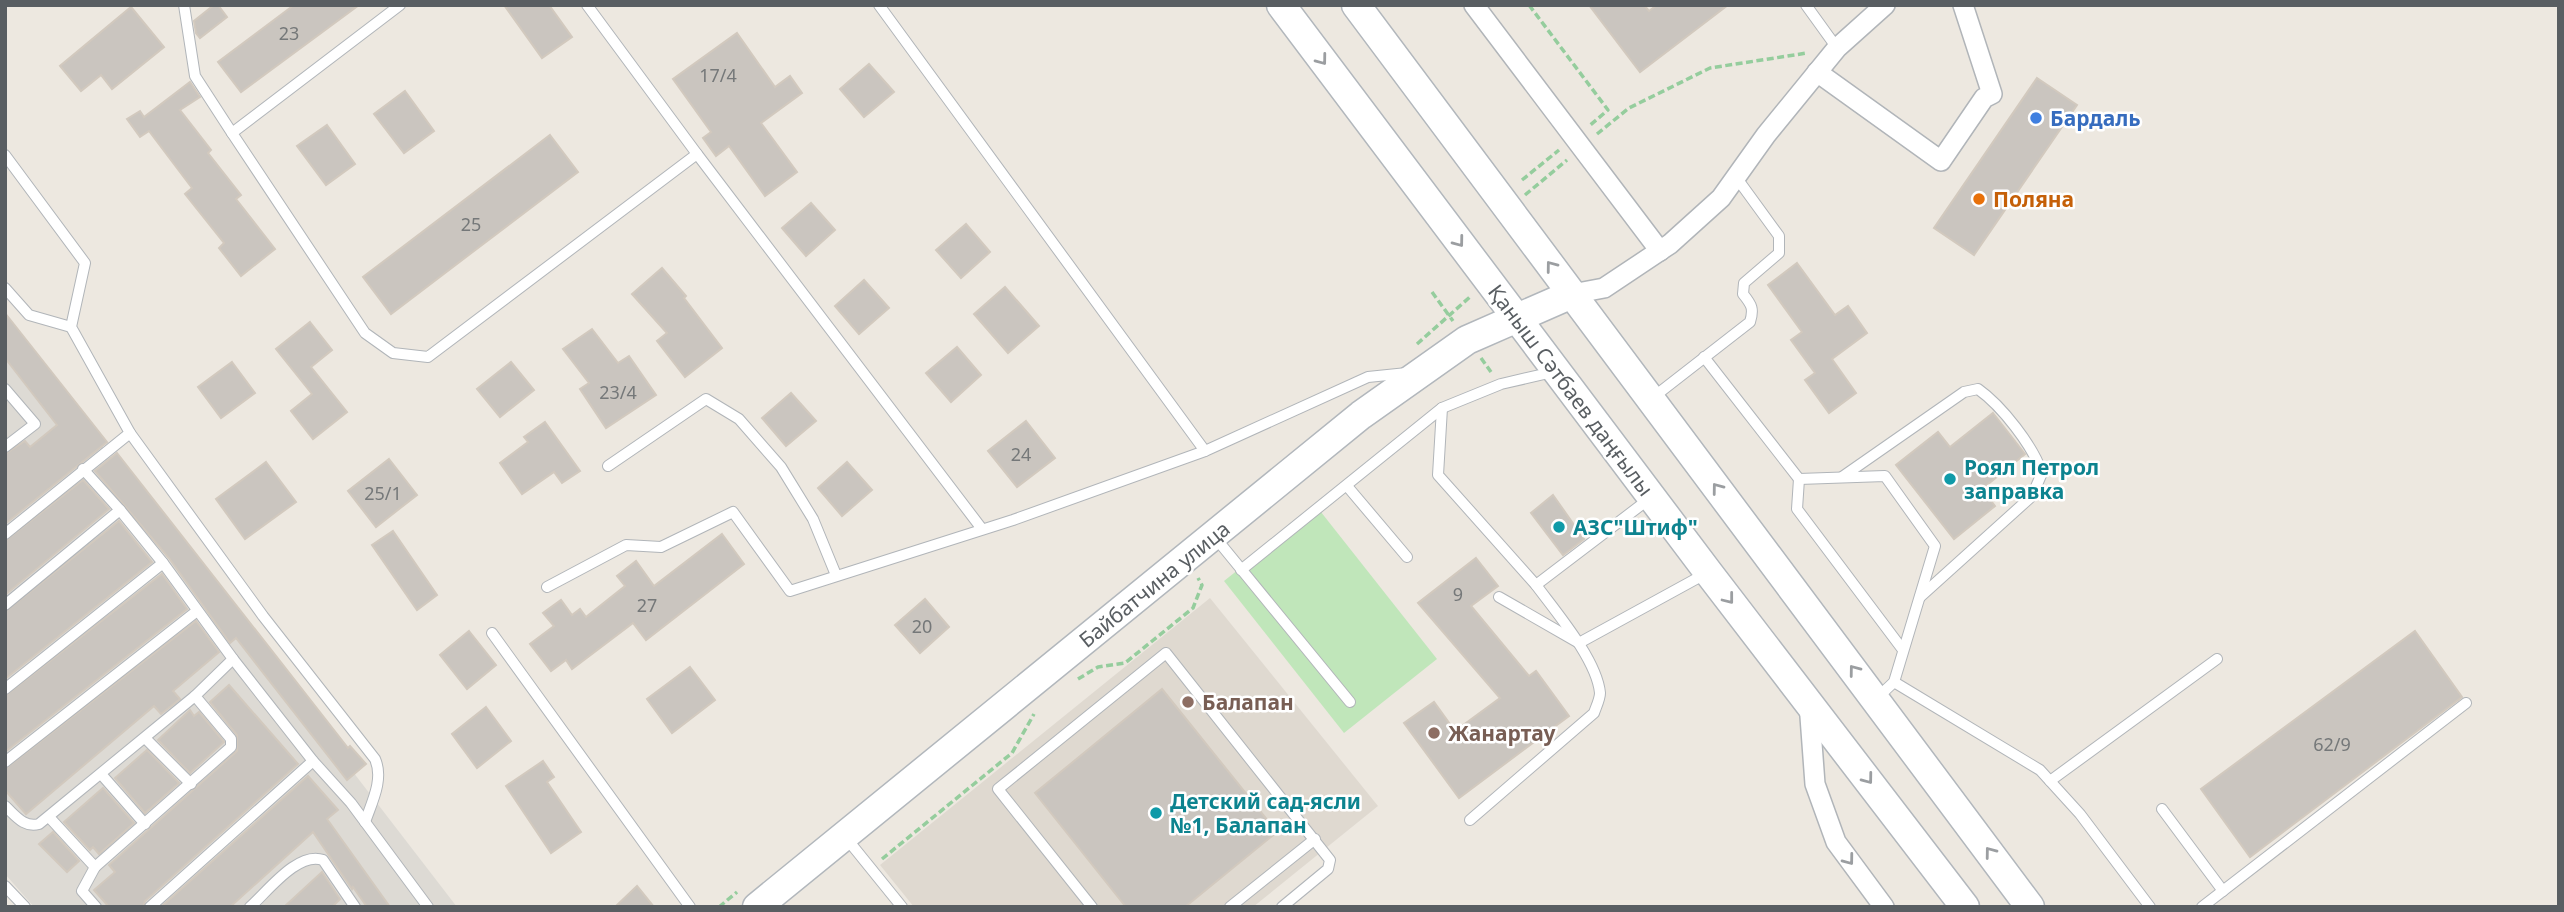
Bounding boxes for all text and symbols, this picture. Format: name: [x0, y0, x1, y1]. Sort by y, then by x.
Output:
house number: 23: [279, 21, 299, 45]
one-way arrow: [1314, 52, 1327, 65]
house number: 17/4: [699, 63, 737, 87]
place label: Бардаль: [2050, 104, 2141, 132]
marker: Бардаль: [2028, 110, 2044, 126]
place label: Поляна: [1993, 185, 2074, 213]
marker: Поляна: [1971, 191, 1987, 207]
house number: 25: [461, 212, 481, 236]
one-way arrow: [1451, 234, 1464, 246]
one-way arrow: [1547, 261, 1560, 274]
street label: Қаныш Сәтбаев даңғылы: [1482, 278, 1660, 502]
house number: 23/4: [599, 380, 637, 404]
house number: 24: [1011, 442, 1031, 466]
place label: Роял Петрол заправка: [1964, 453, 2099, 505]
marker: Роял Петрол заправка: [1942, 471, 1958, 487]
house number: 25/1: [364, 481, 402, 505]
one-way arrow: [1713, 483, 1726, 495]
place label: АЗС"Штиф": [1573, 513, 1698, 541]
street label: Байбатчина улица: [1073, 514, 1235, 654]
marker: АЗС"Штиф": [1551, 519, 1567, 535]
house number: 9: [1453, 582, 1463, 606]
one-way arrow: [1721, 591, 1734, 604]
house number: 27: [637, 593, 657, 617]
house number: 20: [912, 614, 932, 638]
one-way arrow: [1849, 665, 1862, 677]
place label: Балапан: [1202, 688, 1294, 716]
marker: Балапан: [1180, 694, 1196, 710]
place label: Жанартау: [1448, 719, 1556, 747]
marker: Жанартау: [1426, 725, 1442, 741]
house number: 62/9: [2313, 732, 2351, 756]
one-way arrow: [1860, 772, 1872, 784]
place label: Детский сад-ясли №1, Балапан: [1170, 787, 1361, 839]
marker: Детский сад-ясли №1, Балапан: [1148, 805, 1164, 821]
one-way arrow: [1985, 847, 1998, 860]
one-way arrow: [1841, 852, 1854, 865]

